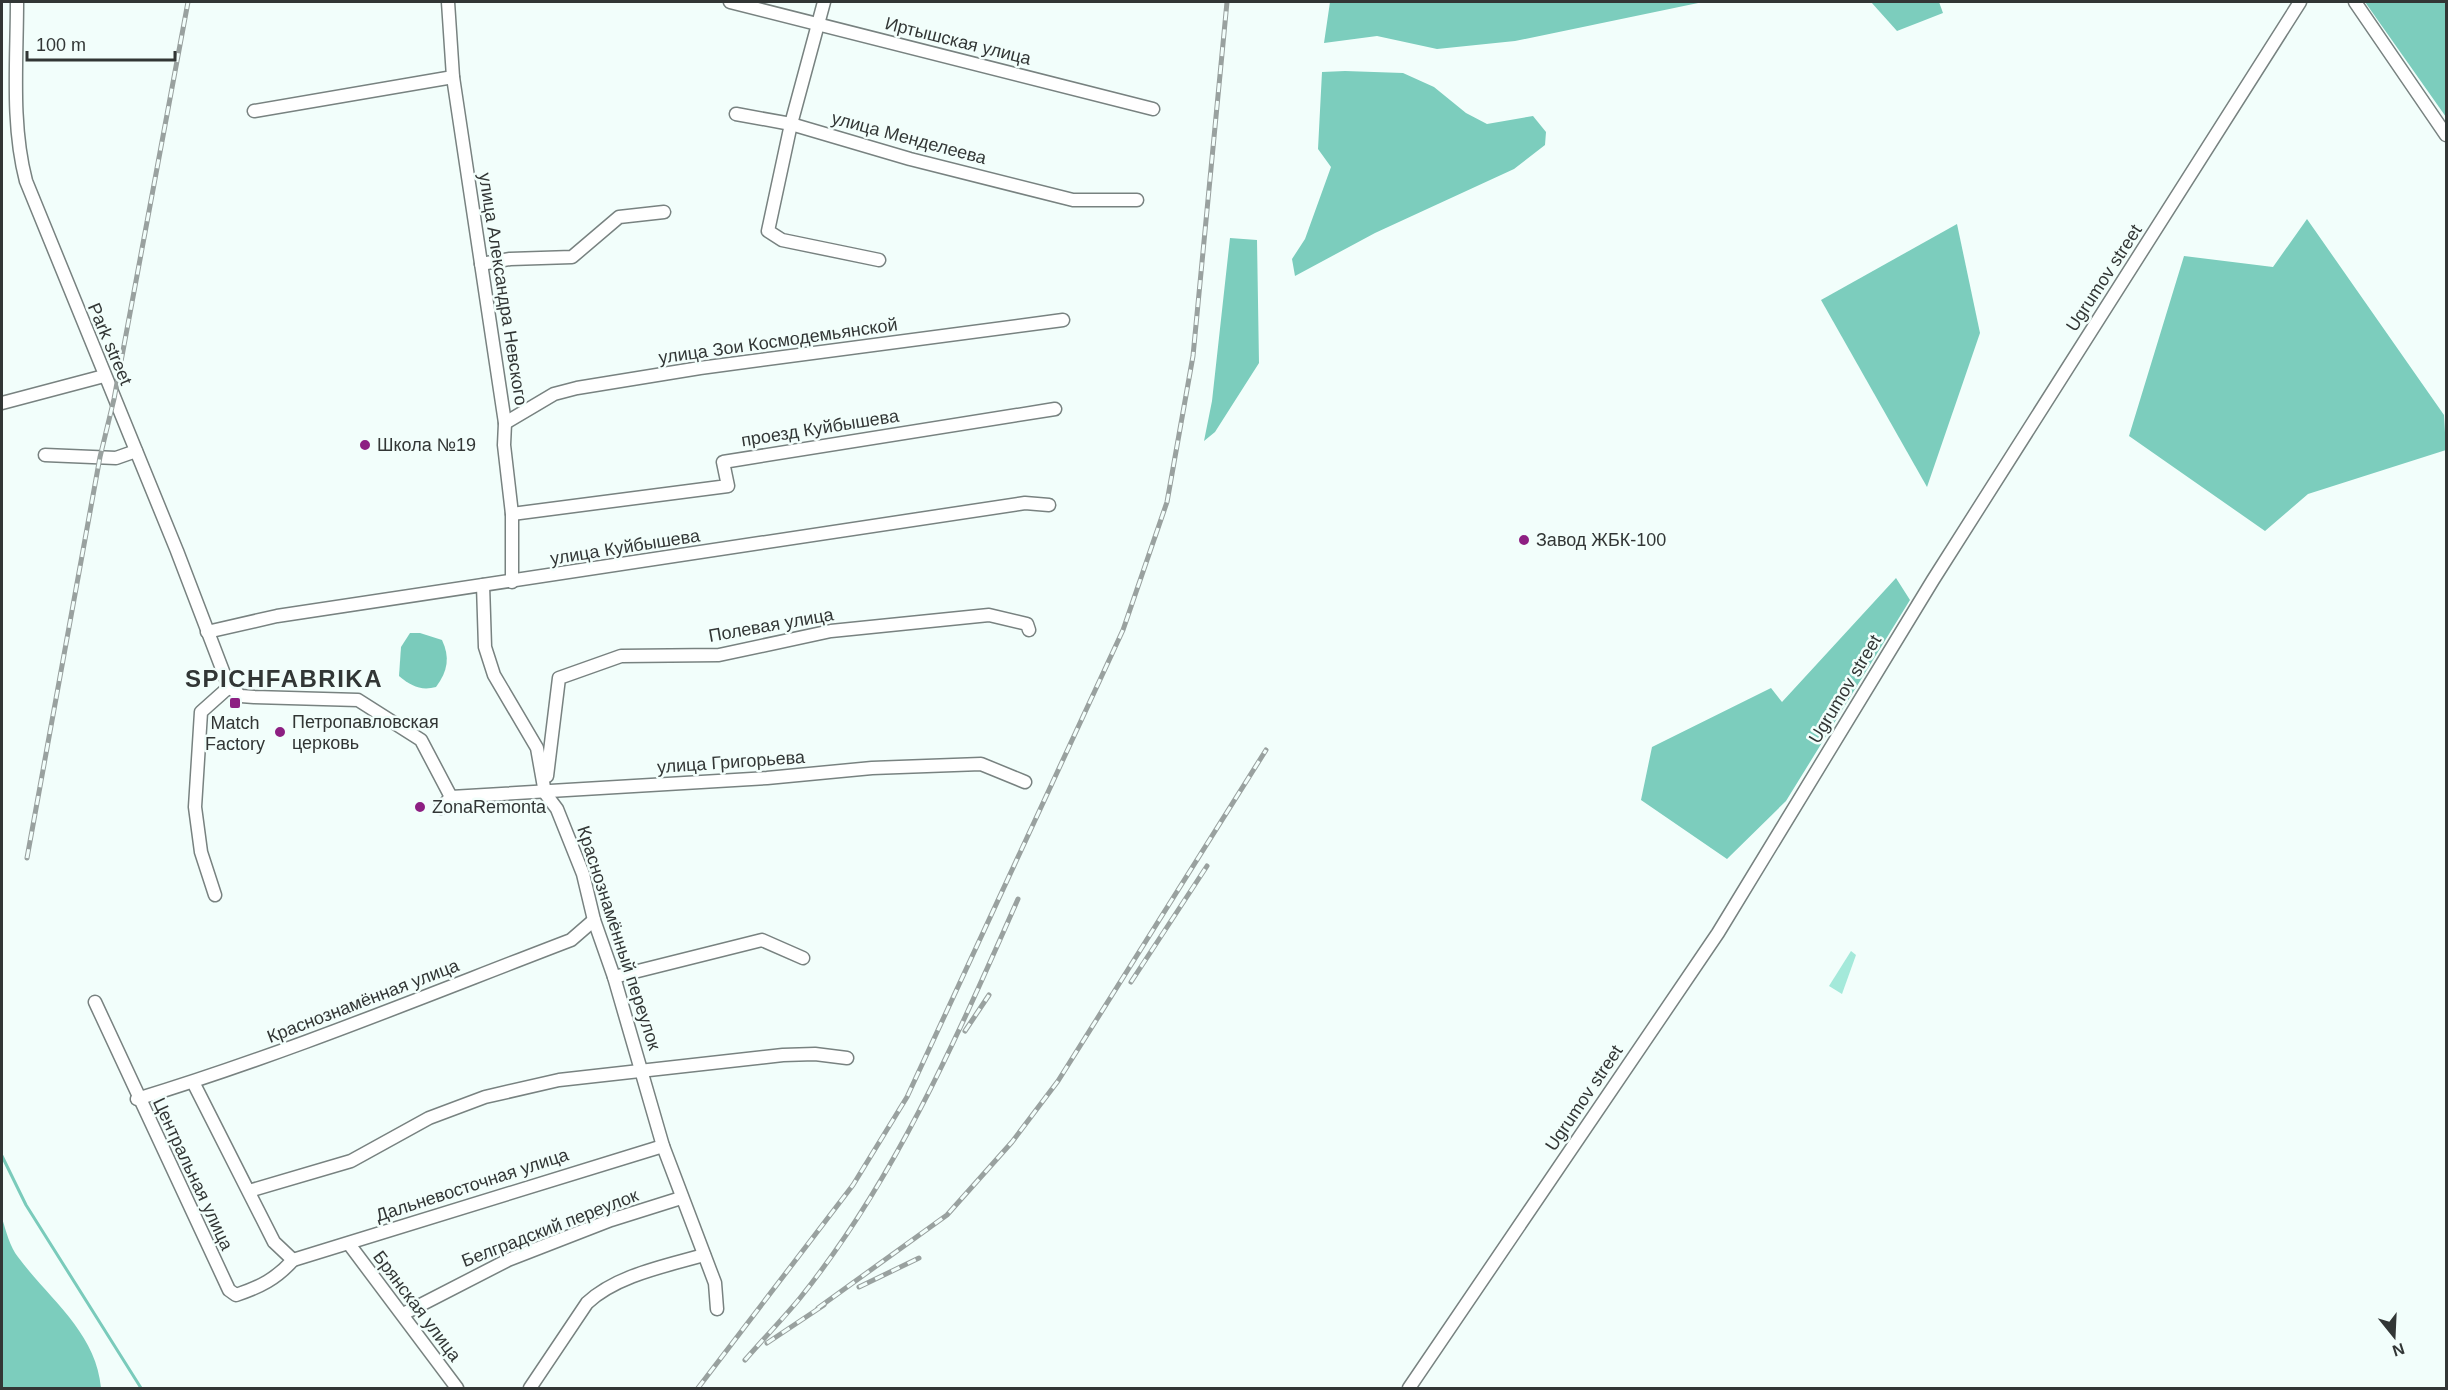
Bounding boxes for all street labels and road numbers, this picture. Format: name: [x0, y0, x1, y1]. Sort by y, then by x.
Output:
street label: Иртышская улица: [883, 13, 1034, 69]
street label: улица Менделеева: [829, 108, 990, 169]
street label: улица Александра Невского: [475, 171, 531, 407]
street label: Ugrumov street: [2062, 221, 2146, 335]
street label: Park street: [84, 300, 136, 388]
street label: улица Зои Космодемьянской: [657, 314, 899, 368]
street label: проезд Куйбышева: [740, 406, 901, 450]
street label: улица Куйбышева: [549, 525, 702, 569]
street label: Полевая улица: [707, 604, 836, 646]
street label: Ugrumov street: [1805, 631, 1885, 747]
street label: улица Григорьева: [656, 747, 807, 777]
street label: Краснознамённый переулок: [573, 823, 665, 1053]
street label: Краснознамённая улица: [264, 955, 463, 1047]
street label: Ugrumov street: [1541, 1041, 1627, 1155]
street label: Центральная улица: [149, 1095, 237, 1254]
street label: Дальневосточная улица: [373, 1144, 572, 1226]
street label: Белградский переулок: [459, 1185, 641, 1271]
street label: Брянская улица: [369, 1247, 466, 1366]

